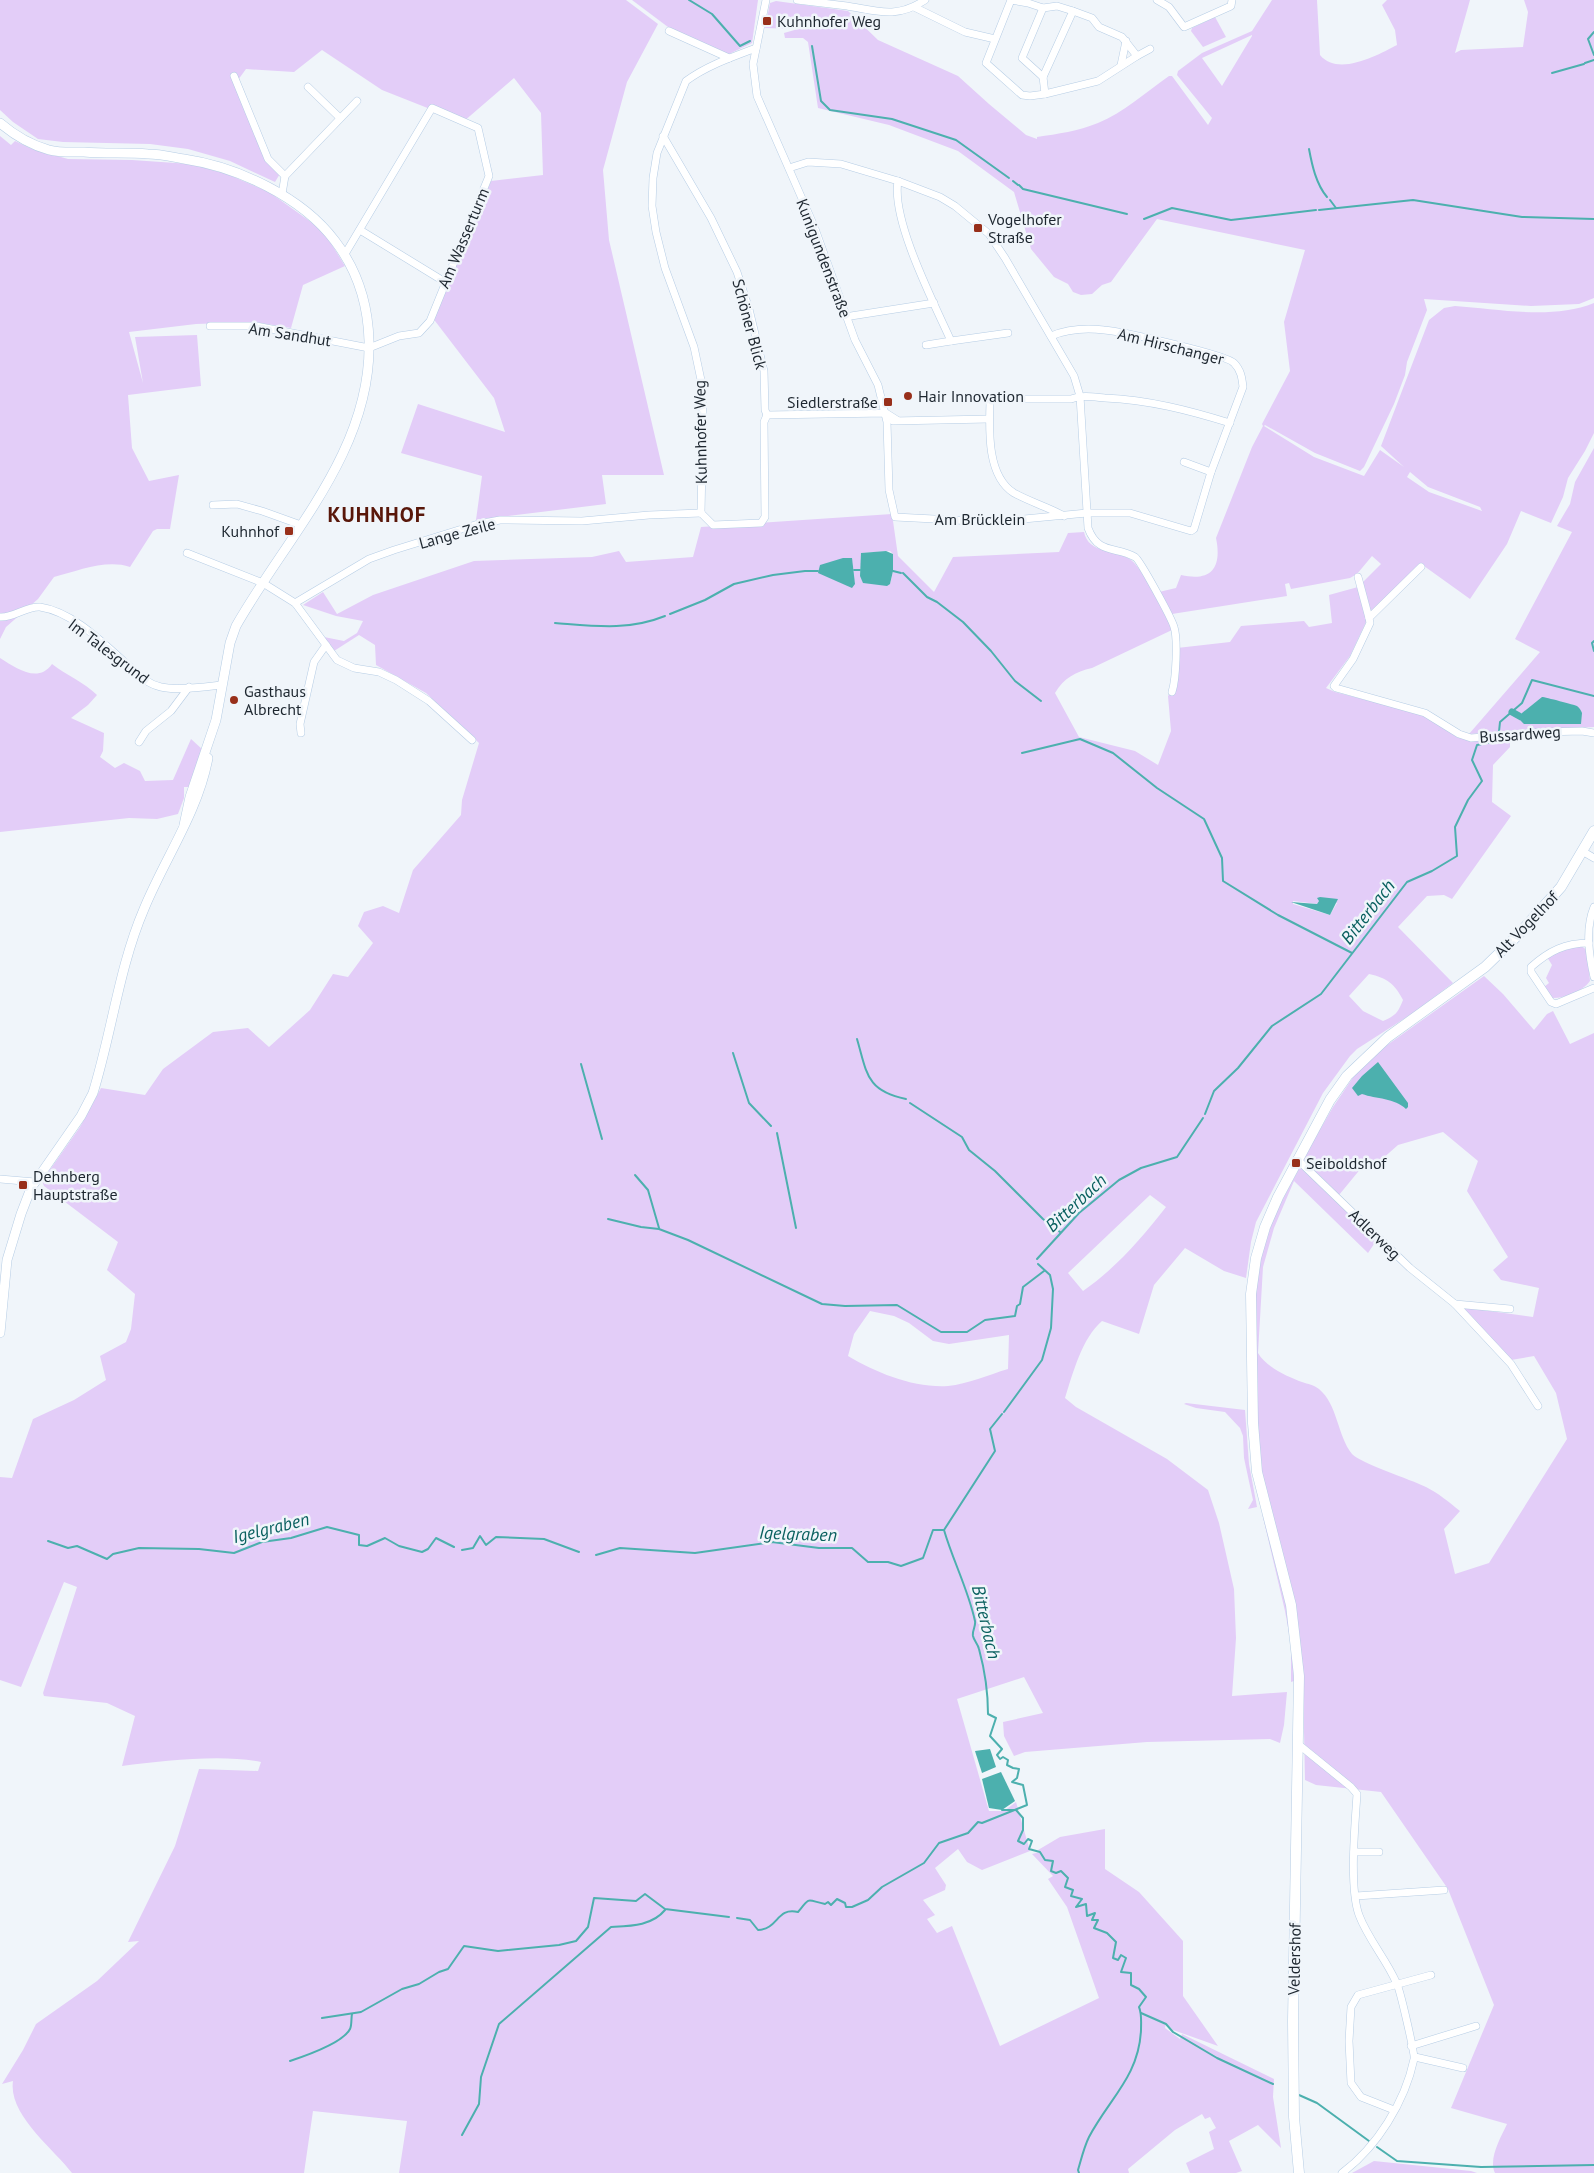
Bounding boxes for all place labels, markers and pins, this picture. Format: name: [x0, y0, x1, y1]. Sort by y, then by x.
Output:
place label: Kuhnhofer Weg: [777, 11, 881, 31]
marker: Kuhnhofer Weg: [761, 15, 773, 27]
place label: Vogelhofer Straße: [987, 209, 1062, 247]
marker: Vogelhofer Straße: [972, 222, 984, 234]
place label: Hair Innovation: [918, 386, 1024, 406]
marker: Hair Innovation: [902, 390, 914, 402]
place label: Siedlerstraße: [787, 392, 878, 412]
marker: Siedlerstraße: [882, 396, 894, 408]
place label: Kuhnhof: [221, 521, 280, 541]
marker: Kuhnhof: [283, 525, 295, 537]
place label: Gasthaus Albrecht: [244, 681, 306, 719]
marker: Gasthaus Albrecht: [228, 694, 240, 706]
place label: Seiboldshof: [1306, 1153, 1387, 1173]
marker: Seiboldshof: [1290, 1157, 1302, 1169]
place label: Dehnberg Hauptstraße: [33, 1166, 118, 1204]
marker: Dehnberg Hauptstraße: [17, 1179, 29, 1191]

